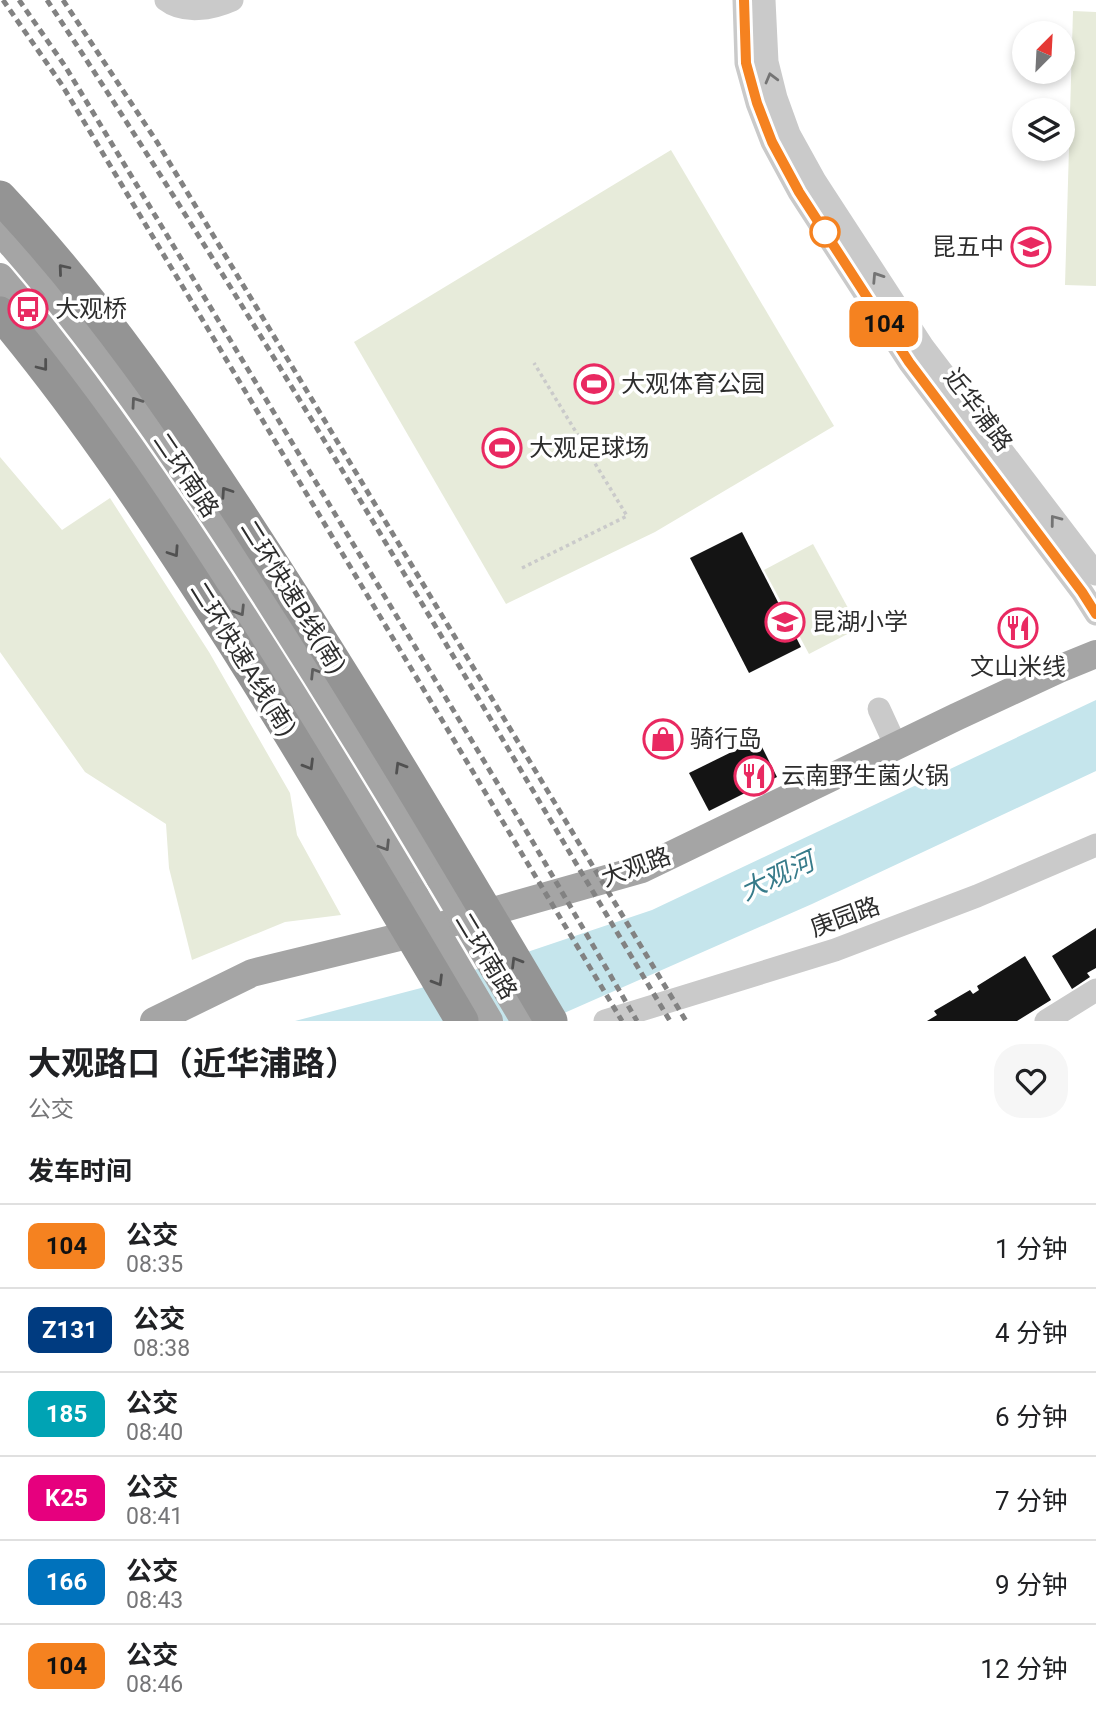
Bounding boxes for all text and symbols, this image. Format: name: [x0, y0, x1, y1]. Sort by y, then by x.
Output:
north arrow: [1012, 21, 1074, 84]
map controls: [1012, 21, 1075, 161]
one-way arrow: [765, 72, 779, 84]
button: layers: [1012, 98, 1075, 161]
unlabelled marker: [810, 217, 840, 247]
school or university icon: 昆五中: [1010, 226, 1052, 268]
place label: 昆五中: [932, 233, 1004, 261]
one-way arrow: [58, 264, 71, 276]
one-way arrow: [873, 272, 885, 285]
bus stop icon: 大观桥: [7, 288, 49, 330]
place label: 大观桥: [55, 295, 127, 323]
line badge: 104: [844, 301, 924, 347]
text: 104: [863, 310, 905, 338]
one-way arrow: [34, 358, 47, 371]
sports icon: 大观体育公园: [573, 363, 615, 405]
street label: 近华浦路: [938, 363, 1018, 457]
place label: 大观体育公园: [621, 370, 765, 398]
one-way arrow: [132, 397, 144, 410]
street label: 二环南路: [148, 427, 224, 523]
sports icon: 大观足球场: [481, 427, 523, 469]
place label: 大观足球场: [529, 434, 649, 462]
one-way arrow: [221, 487, 234, 500]
street label: 二环快速B线(南): [235, 515, 351, 679]
one-way arrow: [1051, 515, 1063, 528]
one-way arrow: [166, 544, 178, 557]
street label: 二环快速A线(南): [184, 577, 302, 741]
school or university icon: 昆湖小学: [764, 601, 806, 643]
one-way arrow: [231, 603, 244, 616]
restaurant icon: 文山米线: [997, 607, 1039, 649]
place label: 昆湖小学: [812, 608, 908, 636]
place label: 文山米线: [970, 653, 1066, 681]
one-way arrow: [311, 668, 324, 681]
shop icon: 骑行岛: [642, 718, 684, 760]
place label: 骑行岛: [690, 725, 762, 753]
restaurant icon: 云南野生菌火锅: [733, 755, 775, 797]
one-way arrow: [300, 757, 313, 770]
one-way arrow: [395, 762, 408, 775]
place label: 云南野生菌火锅: [781, 762, 949, 790]
one-way arrow: [377, 839, 390, 852]
street label: 大观路: [597, 842, 675, 892]
water label: 大观河: [735, 844, 823, 906]
street label: 庚园路: [806, 892, 884, 942]
street label: 二环南路: [449, 908, 523, 1004]
one-way arrow: [512, 957, 525, 970]
one-way arrow: [430, 973, 443, 986]
text: 大观路口（近华浦路）: [28, 1044, 358, 1083]
button: heart: [994, 1044, 1068, 1118]
text: 公交: [28, 1096, 74, 1123]
text: 发车时间: [28, 1156, 132, 1186]
text: 公交: [126, 1220, 178, 1250]
text: 104: [46, 1232, 87, 1260]
text: 1 分钟: [995, 1234, 1068, 1264]
text: 08:35: [126, 1251, 183, 1278]
text: 公交: [133, 1304, 185, 1334]
text: Z131: [42, 1316, 98, 1344]
text: 4 分钟: [995, 1318, 1068, 1348]
text: 08:38: [133, 1335, 190, 1362]
text: 公交: [126, 1388, 178, 1418]
text: 185: [46, 1400, 87, 1428]
text: 6 分钟: [995, 1402, 1068, 1432]
text: 08:40: [126, 1419, 183, 1446]
text: 公交: [126, 1472, 178, 1502]
text: K25: [45, 1484, 88, 1512]
text: 7 分钟: [995, 1486, 1068, 1516]
text: 08:41: [126, 1503, 183, 1530]
text: 公交: [126, 1556, 178, 1586]
text: 166: [46, 1568, 87, 1596]
text: 9 分钟: [995, 1570, 1068, 1600]
text: 08:43: [126, 1587, 183, 1614]
text: 公交: [126, 1640, 178, 1670]
text: 104: [46, 1652, 87, 1680]
text: 12 分钟: [980, 1654, 1068, 1684]
text: 08:46: [126, 1671, 183, 1698]

